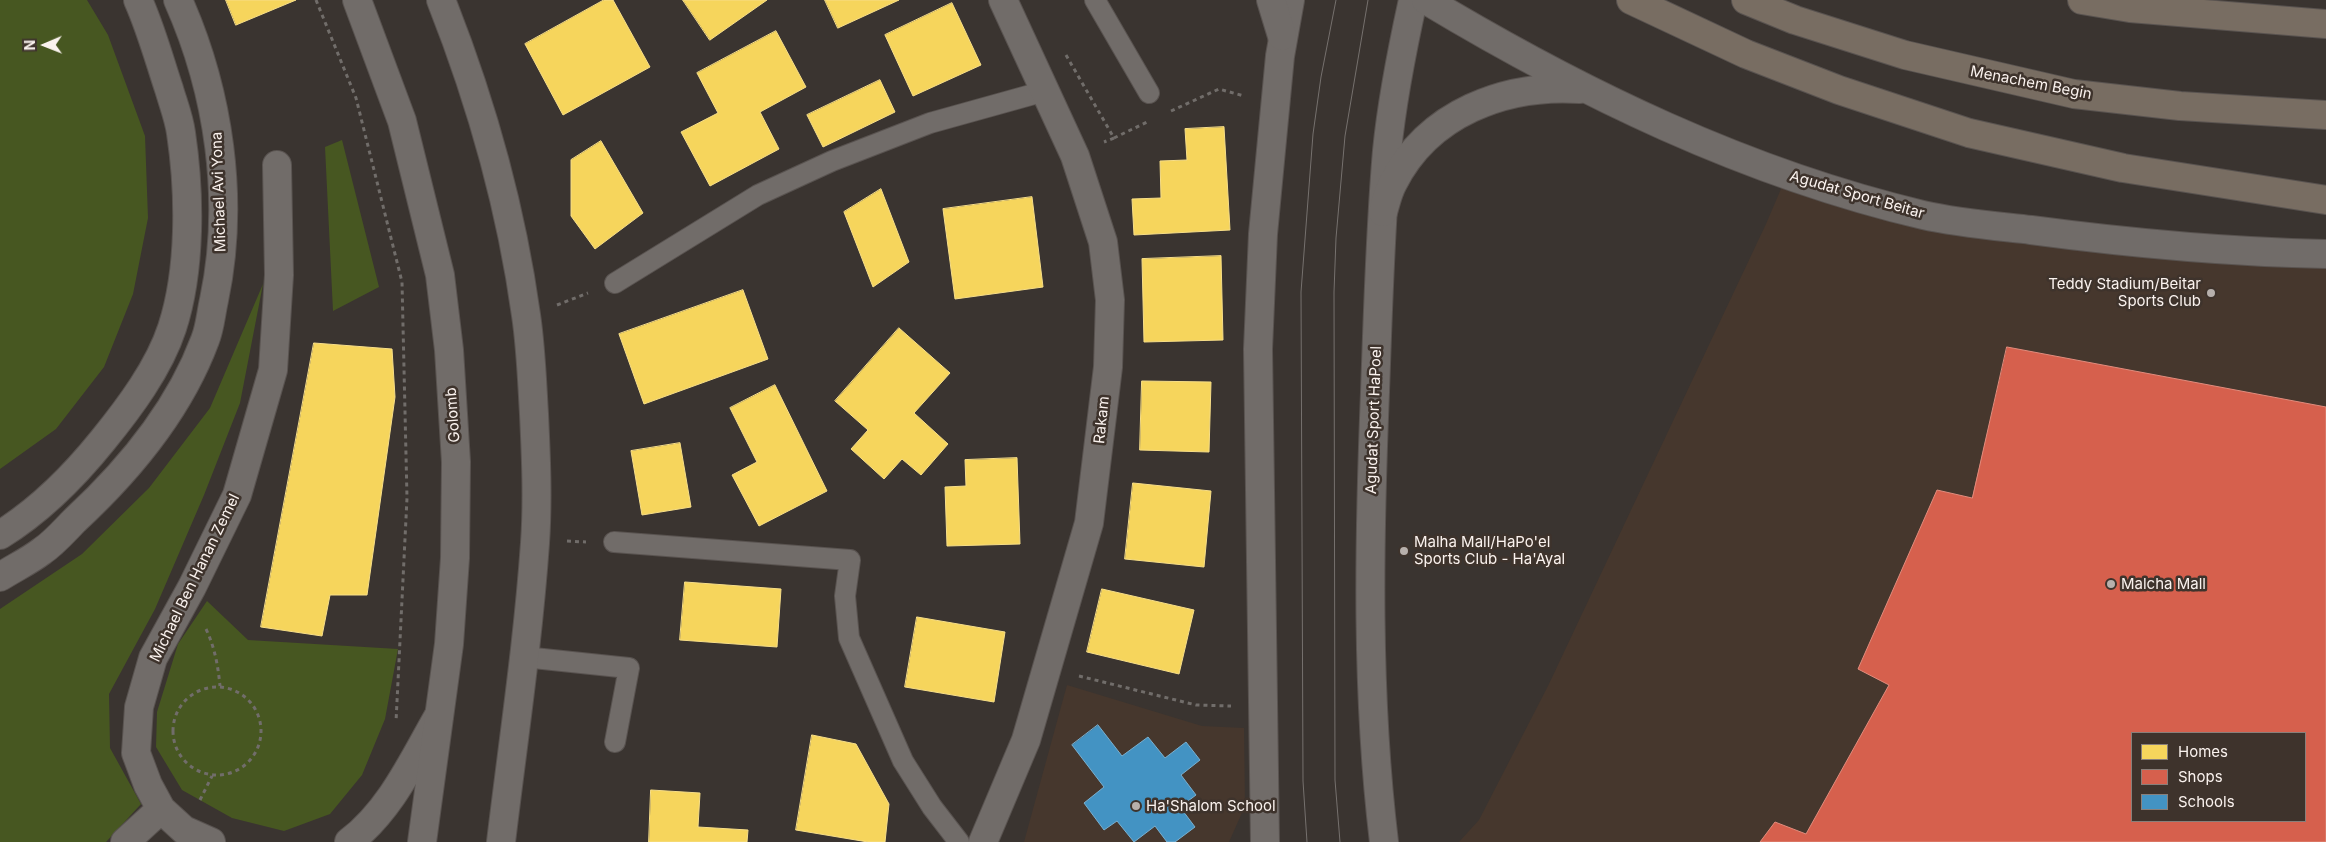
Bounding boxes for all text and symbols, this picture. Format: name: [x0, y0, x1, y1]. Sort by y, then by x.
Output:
north arrow: [20, 20, 70, 70]
text: N: [21, 40, 38, 51]
street label: Menachem Begin: [1969, 62, 2093, 104]
street label: Michael Avi Yona: [208, 131, 230, 253]
street label: Agudat Sport Beitar: [1788, 167, 1926, 223]
place label: Teddy Stadium/Beitar Sports Club: [2048, 275, 2201, 310]
marker: Teddy Stadium/Beitar Sports Club: [2205, 287, 2217, 299]
street label: Agudat Sport HaPoel: [1362, 346, 1386, 494]
street label: Golomb: [442, 387, 464, 443]
street label: Rakam: [1091, 395, 1113, 445]
street label: Michael Ben Hanan Zemel: [146, 491, 244, 665]
place label: Malha Mall/HaPo'el Sports Club - Ha'Ayal: [1414, 533, 1565, 568]
marker: Malha Mall/HaPo'el Sports Club - Ha'Ayal: [1398, 545, 1410, 557]
place label: Malcha Mall: [2121, 575, 2206, 593]
marker: Malcha Mall: [2105, 578, 2117, 590]
legend: [2131, 732, 2306, 822]
text: Homes: [2178, 742, 2228, 761]
text: Shops: [2178, 767, 2223, 786]
text: Schools: [2178, 792, 2235, 811]
place label: Ha'Shalom School: [1146, 797, 1276, 815]
marker: Ha'Shalom School: [1130, 800, 1142, 812]

